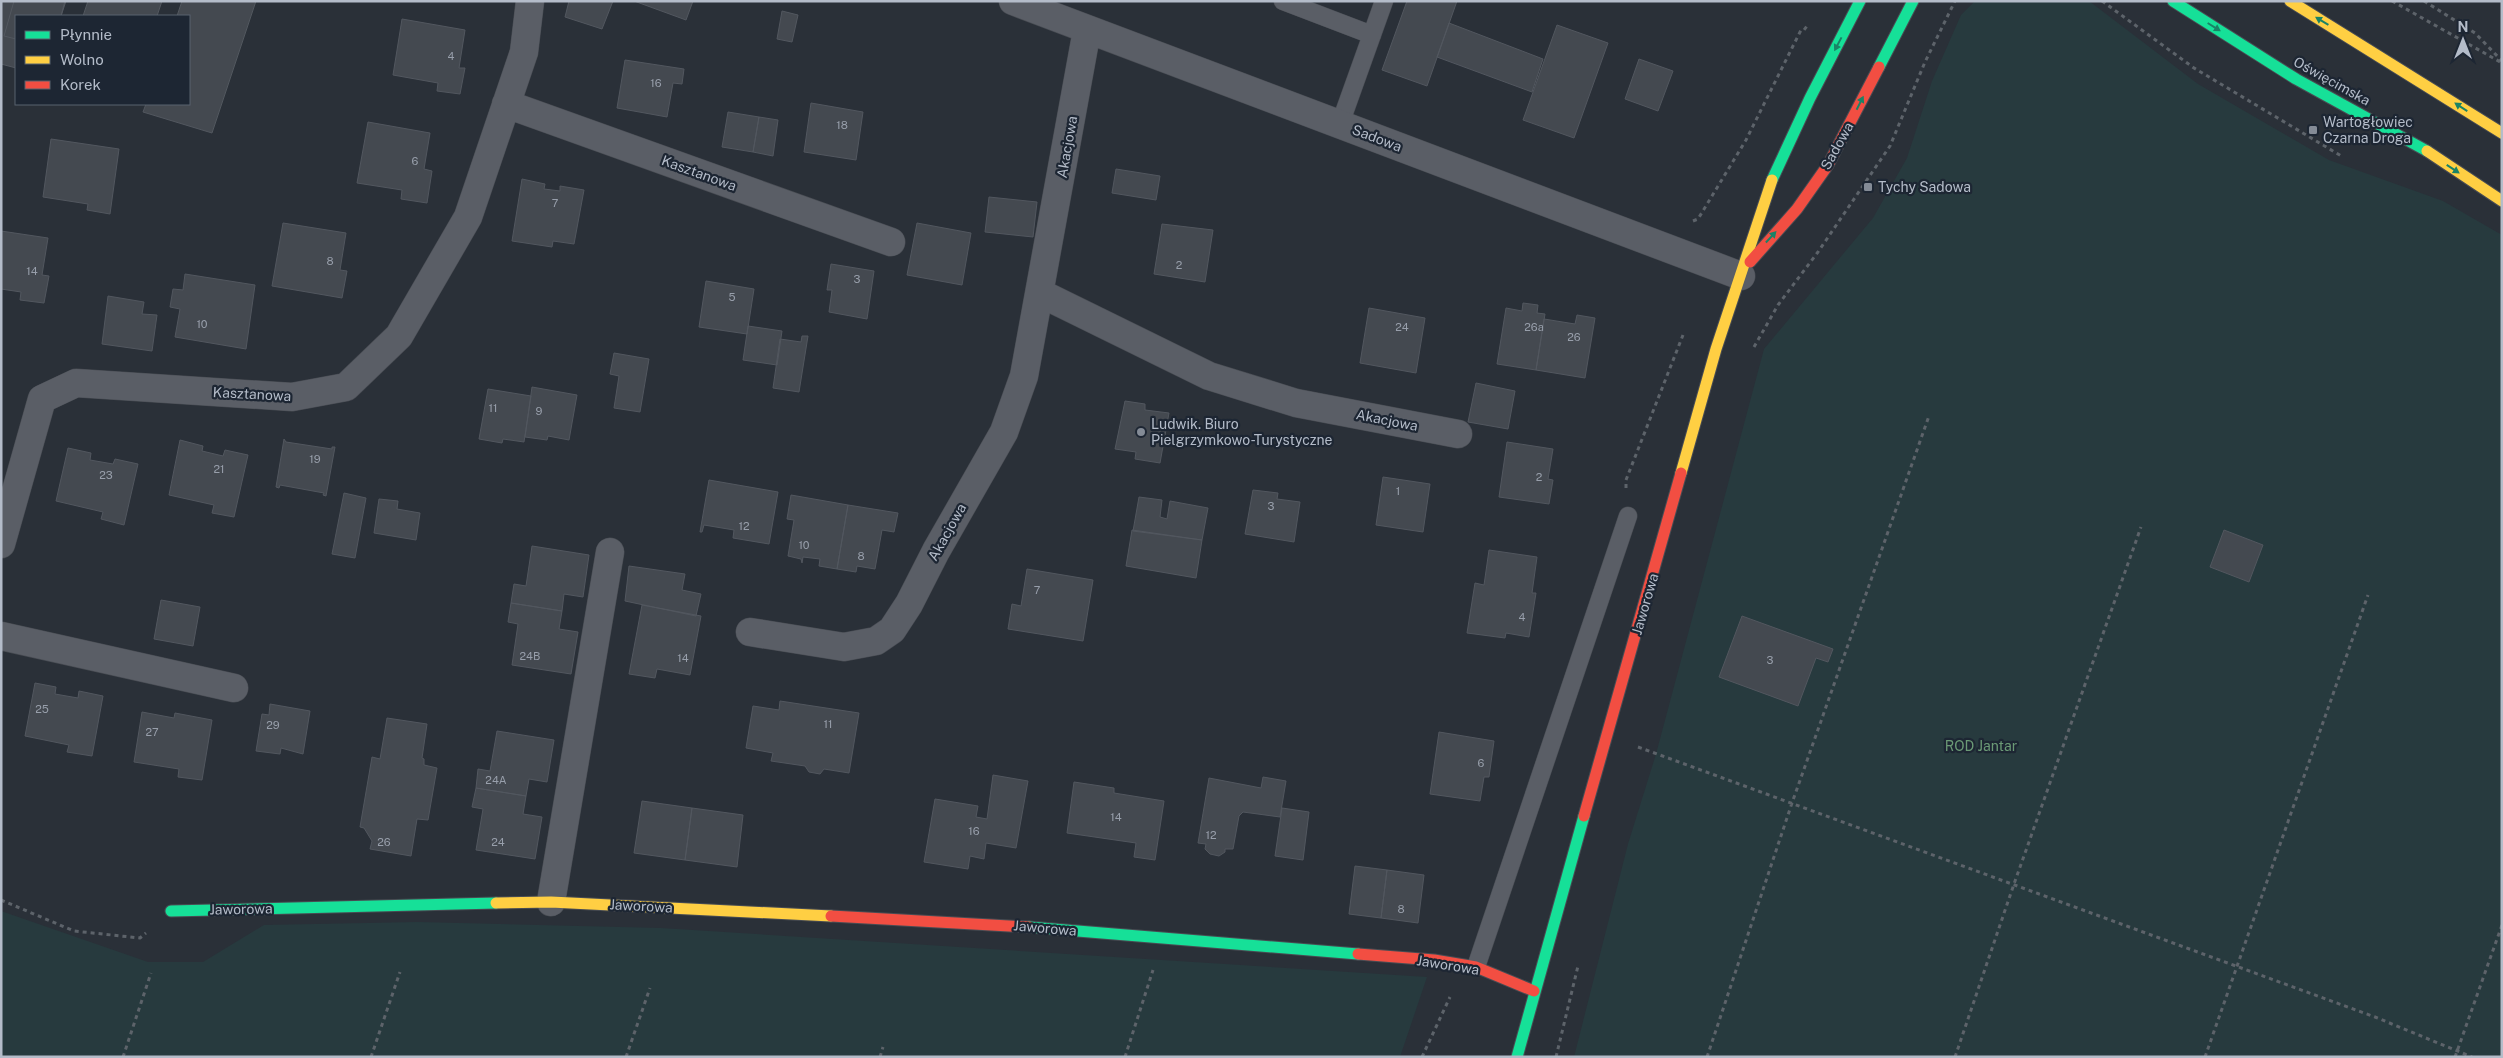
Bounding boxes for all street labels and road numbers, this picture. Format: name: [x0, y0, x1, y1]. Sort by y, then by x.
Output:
street label: Oświęcimska: [2291, 53, 2373, 109]
street label: Akacjowa: [1054, 115, 1080, 179]
street label: Sadowa: [1817, 119, 1857, 173]
street label: Sadowa: [1350, 121, 1404, 155]
street label: Kasztanowa: [659, 152, 739, 194]
street label: Kasztanowa: [212, 384, 292, 404]
street label: Akacjowa: [1355, 406, 1419, 434]
street label: Akacjowa: [925, 501, 969, 563]
street label: Jaworowa: [1629, 571, 1661, 637]
street label: Jaworowa: [609, 896, 673, 916]
street label: Jaworowa: [209, 900, 273, 918]
street label: Jaworowa: [1013, 917, 1077, 939]
street label: Jaworowa: [1415, 952, 1481, 978]

